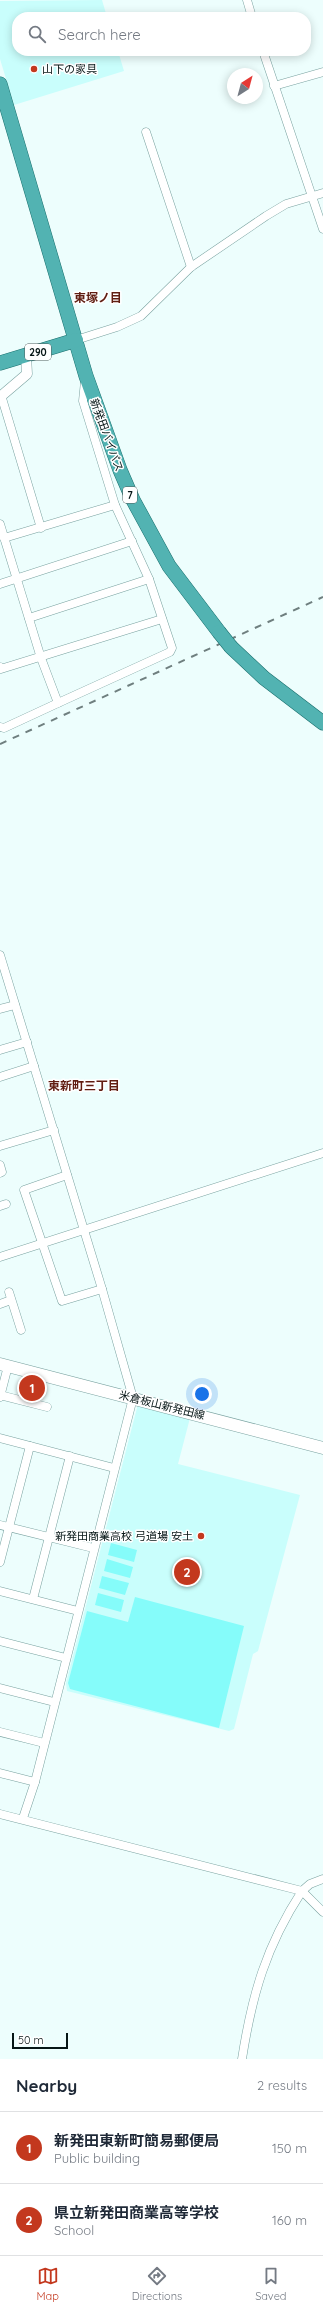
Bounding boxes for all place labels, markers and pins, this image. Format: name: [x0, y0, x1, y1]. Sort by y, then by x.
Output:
place label: 山下の家具: [42, 62, 97, 76]
marker: 山下の家具: [29, 64, 39, 74]
pin: 1: [19, 1373, 45, 1403]
place label: 新発田商業高校 弓道場 安土: [55, 1529, 193, 1543]
marker: 新発田商業高校 弓道場 安土: [196, 1531, 206, 1541]
pin: 2: [174, 1557, 200, 1587]

